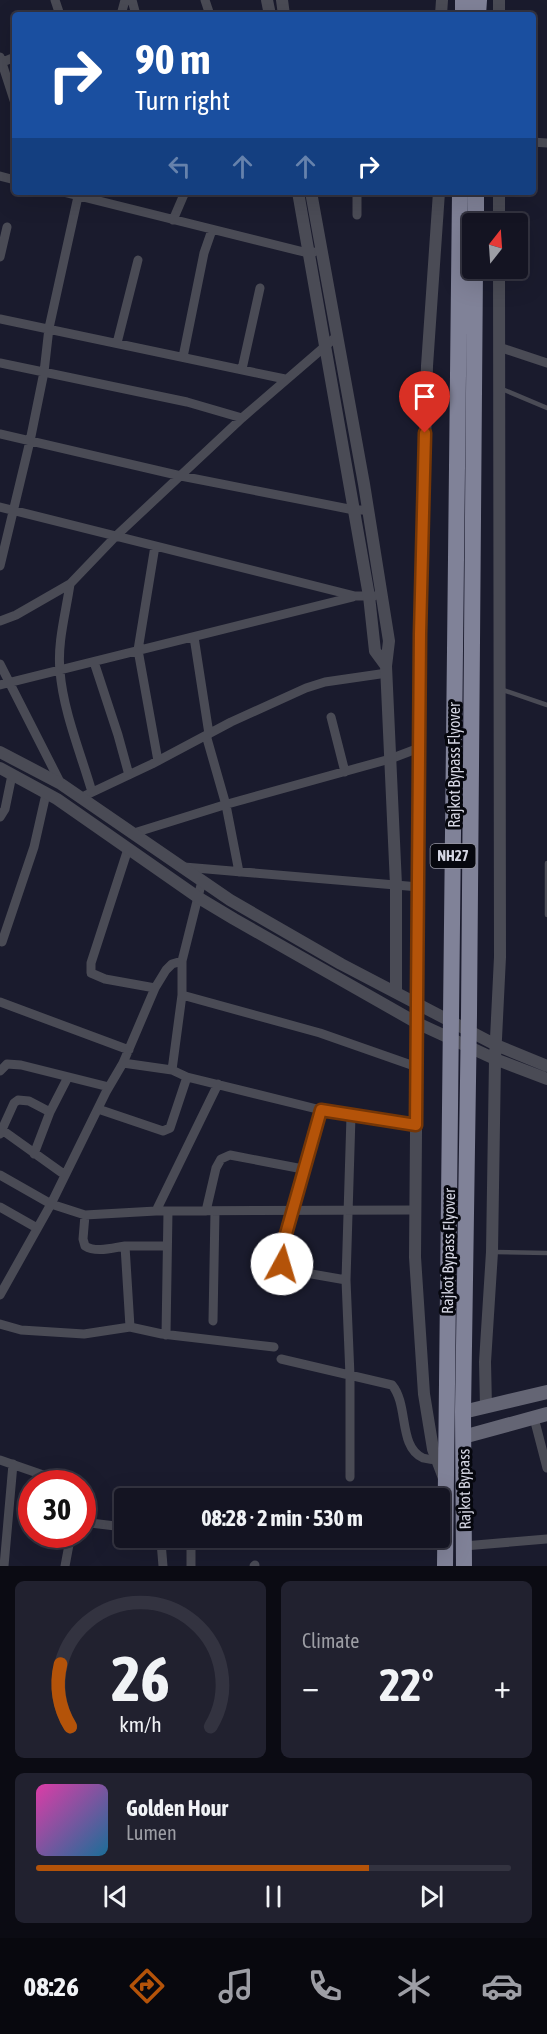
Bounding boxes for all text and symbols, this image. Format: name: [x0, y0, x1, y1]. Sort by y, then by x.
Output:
text: 90 m: [135, 35, 210, 83]
icon: right: [36, 36, 114, 114]
text: Turn right: [135, 85, 230, 116]
icon: left: [163, 150, 196, 183]
icon: ahead: [226, 150, 259, 183]
icon: ahead: [289, 150, 322, 183]
icon: right: [352, 150, 385, 183]
north arrow: [462, 213, 528, 279]
map controls: [462, 213, 528, 279]
pin: [399, 371, 450, 433]
icon: arrive: [408, 380, 441, 413]
street label: Rajkot Bypass Flyover: [445, 702, 464, 828]
road number: NH27: [430, 844, 476, 868]
street label: Rajkot Bypass Flyover: [438, 1188, 459, 1314]
position arrow: [250, 1232, 314, 1296]
street label: Rajkot Bypass: [454, 1448, 475, 1529]
speed limit sign: 30: [18, 1470, 96, 1548]
text: 08:28 · 2 min · 530 m: [201, 1505, 363, 1531]
text: Climate: [302, 1629, 359, 1652]
text: 26: [111, 1643, 170, 1714]
text: 22°: [379, 1659, 434, 1711]
text: −: [302, 1667, 319, 1705]
text: +: [494, 1667, 511, 1705]
text: km/h: [119, 1712, 162, 1737]
text: Golden Hour: [126, 1795, 228, 1821]
text: Lumen: [126, 1821, 177, 1844]
icon: previous: [99, 1880, 132, 1913]
icon: pause: [257, 1880, 290, 1913]
icon: next: [415, 1880, 448, 1913]
icon: directions: [126, 1965, 168, 2007]
icon: music: [215, 1965, 257, 2007]
icon: phone: [304, 1965, 346, 2007]
icon: climate: [393, 1965, 435, 2007]
icon: car: [481, 1965, 523, 2007]
text: 08:26: [23, 1971, 79, 2002]

